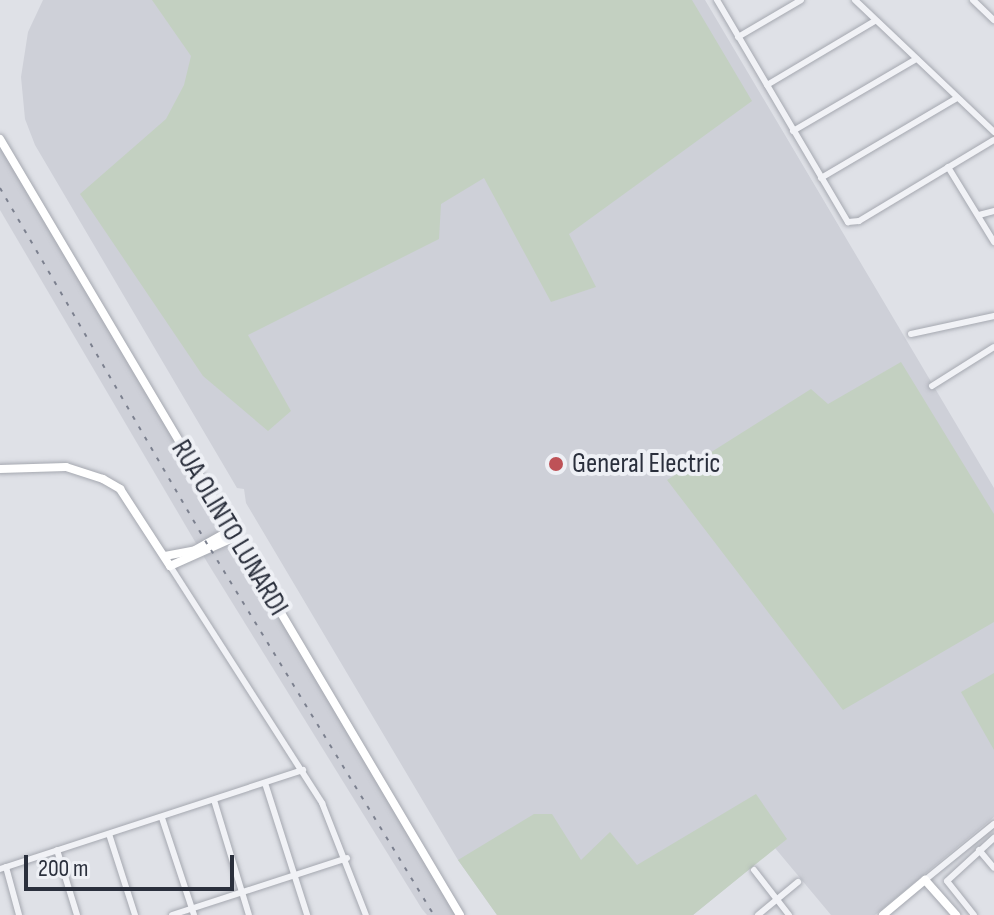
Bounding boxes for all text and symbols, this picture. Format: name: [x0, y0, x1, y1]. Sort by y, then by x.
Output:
street label: RUA OLINTO LUNARDI: [163, 434, 295, 622]
place label: General Electric: [572, 447, 721, 481]
marker: General Electric: [547, 455, 565, 473]
scale bar: [28, 839, 238, 889]
text: 200 m: [38, 854, 89, 883]

